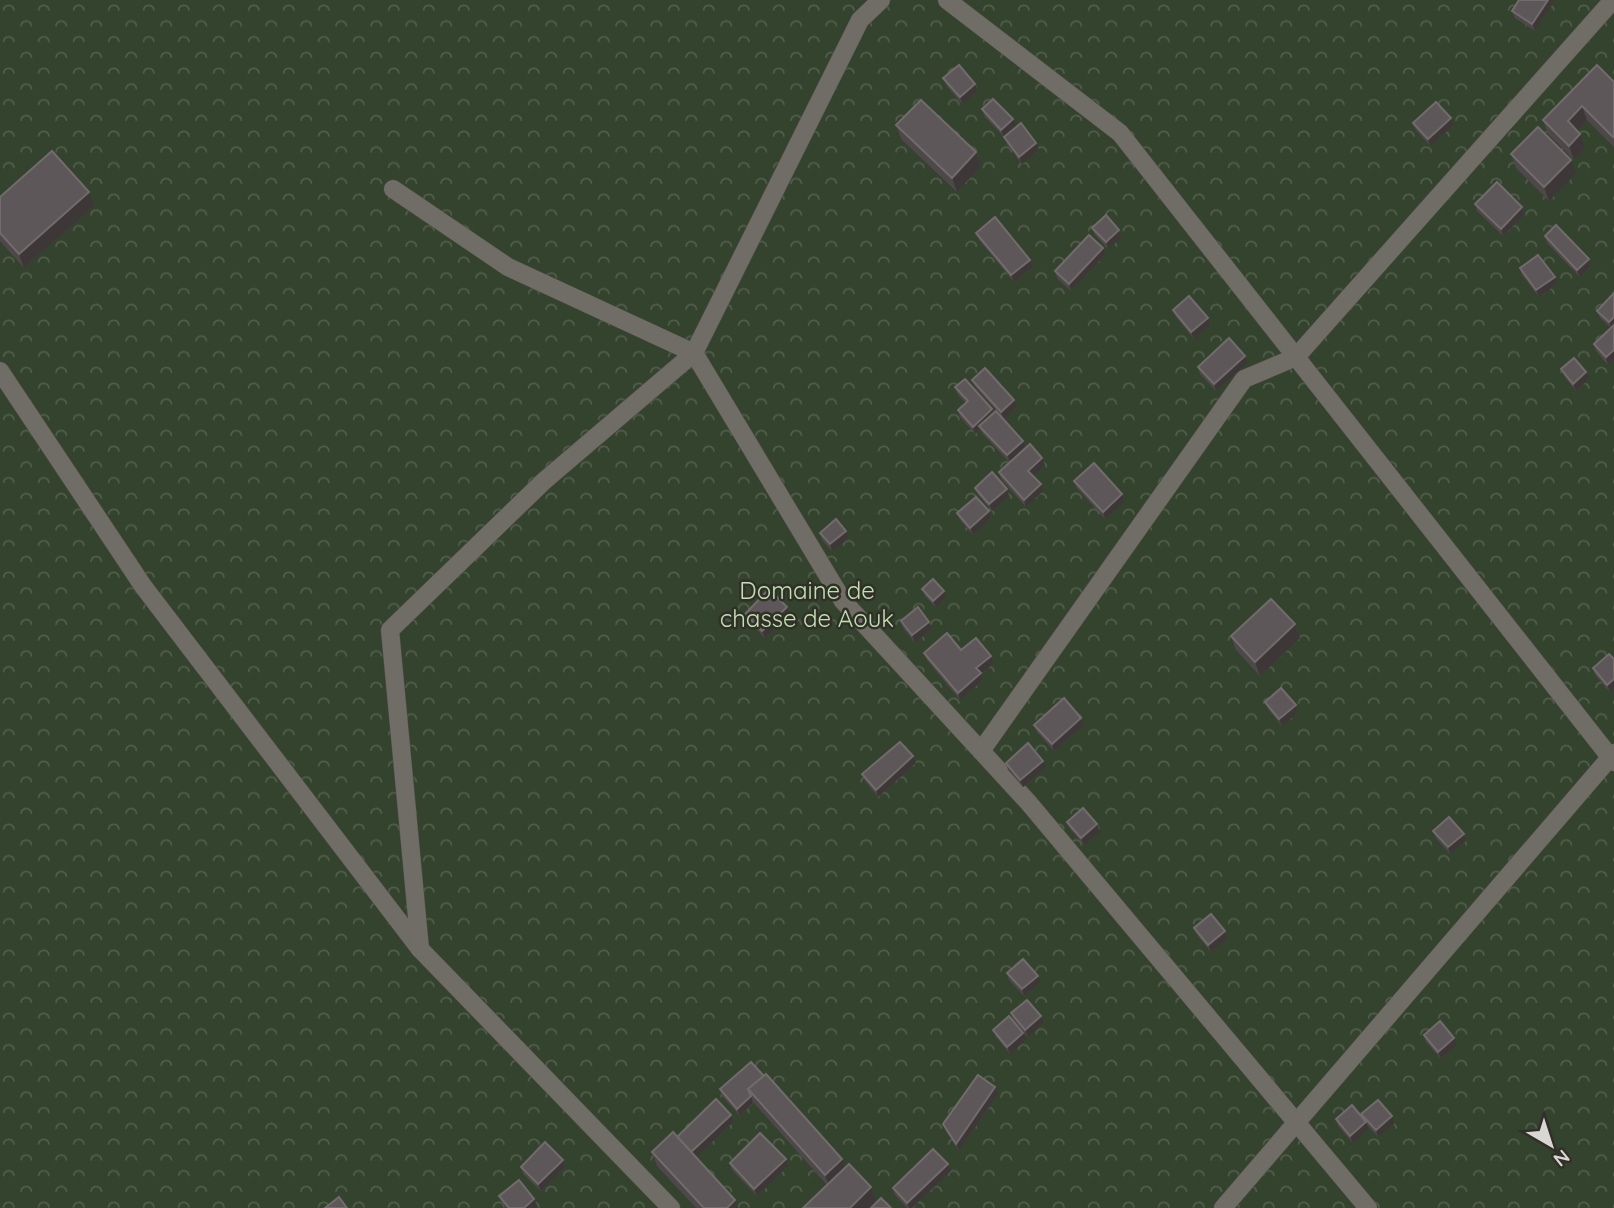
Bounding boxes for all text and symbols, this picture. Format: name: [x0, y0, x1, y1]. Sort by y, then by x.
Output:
park label: Domaine de chasse de Aouk: [720, 575, 894, 633]
north arrow: [1516, 1110, 1586, 1180]
text: N: [1549, 1144, 1575, 1172]

